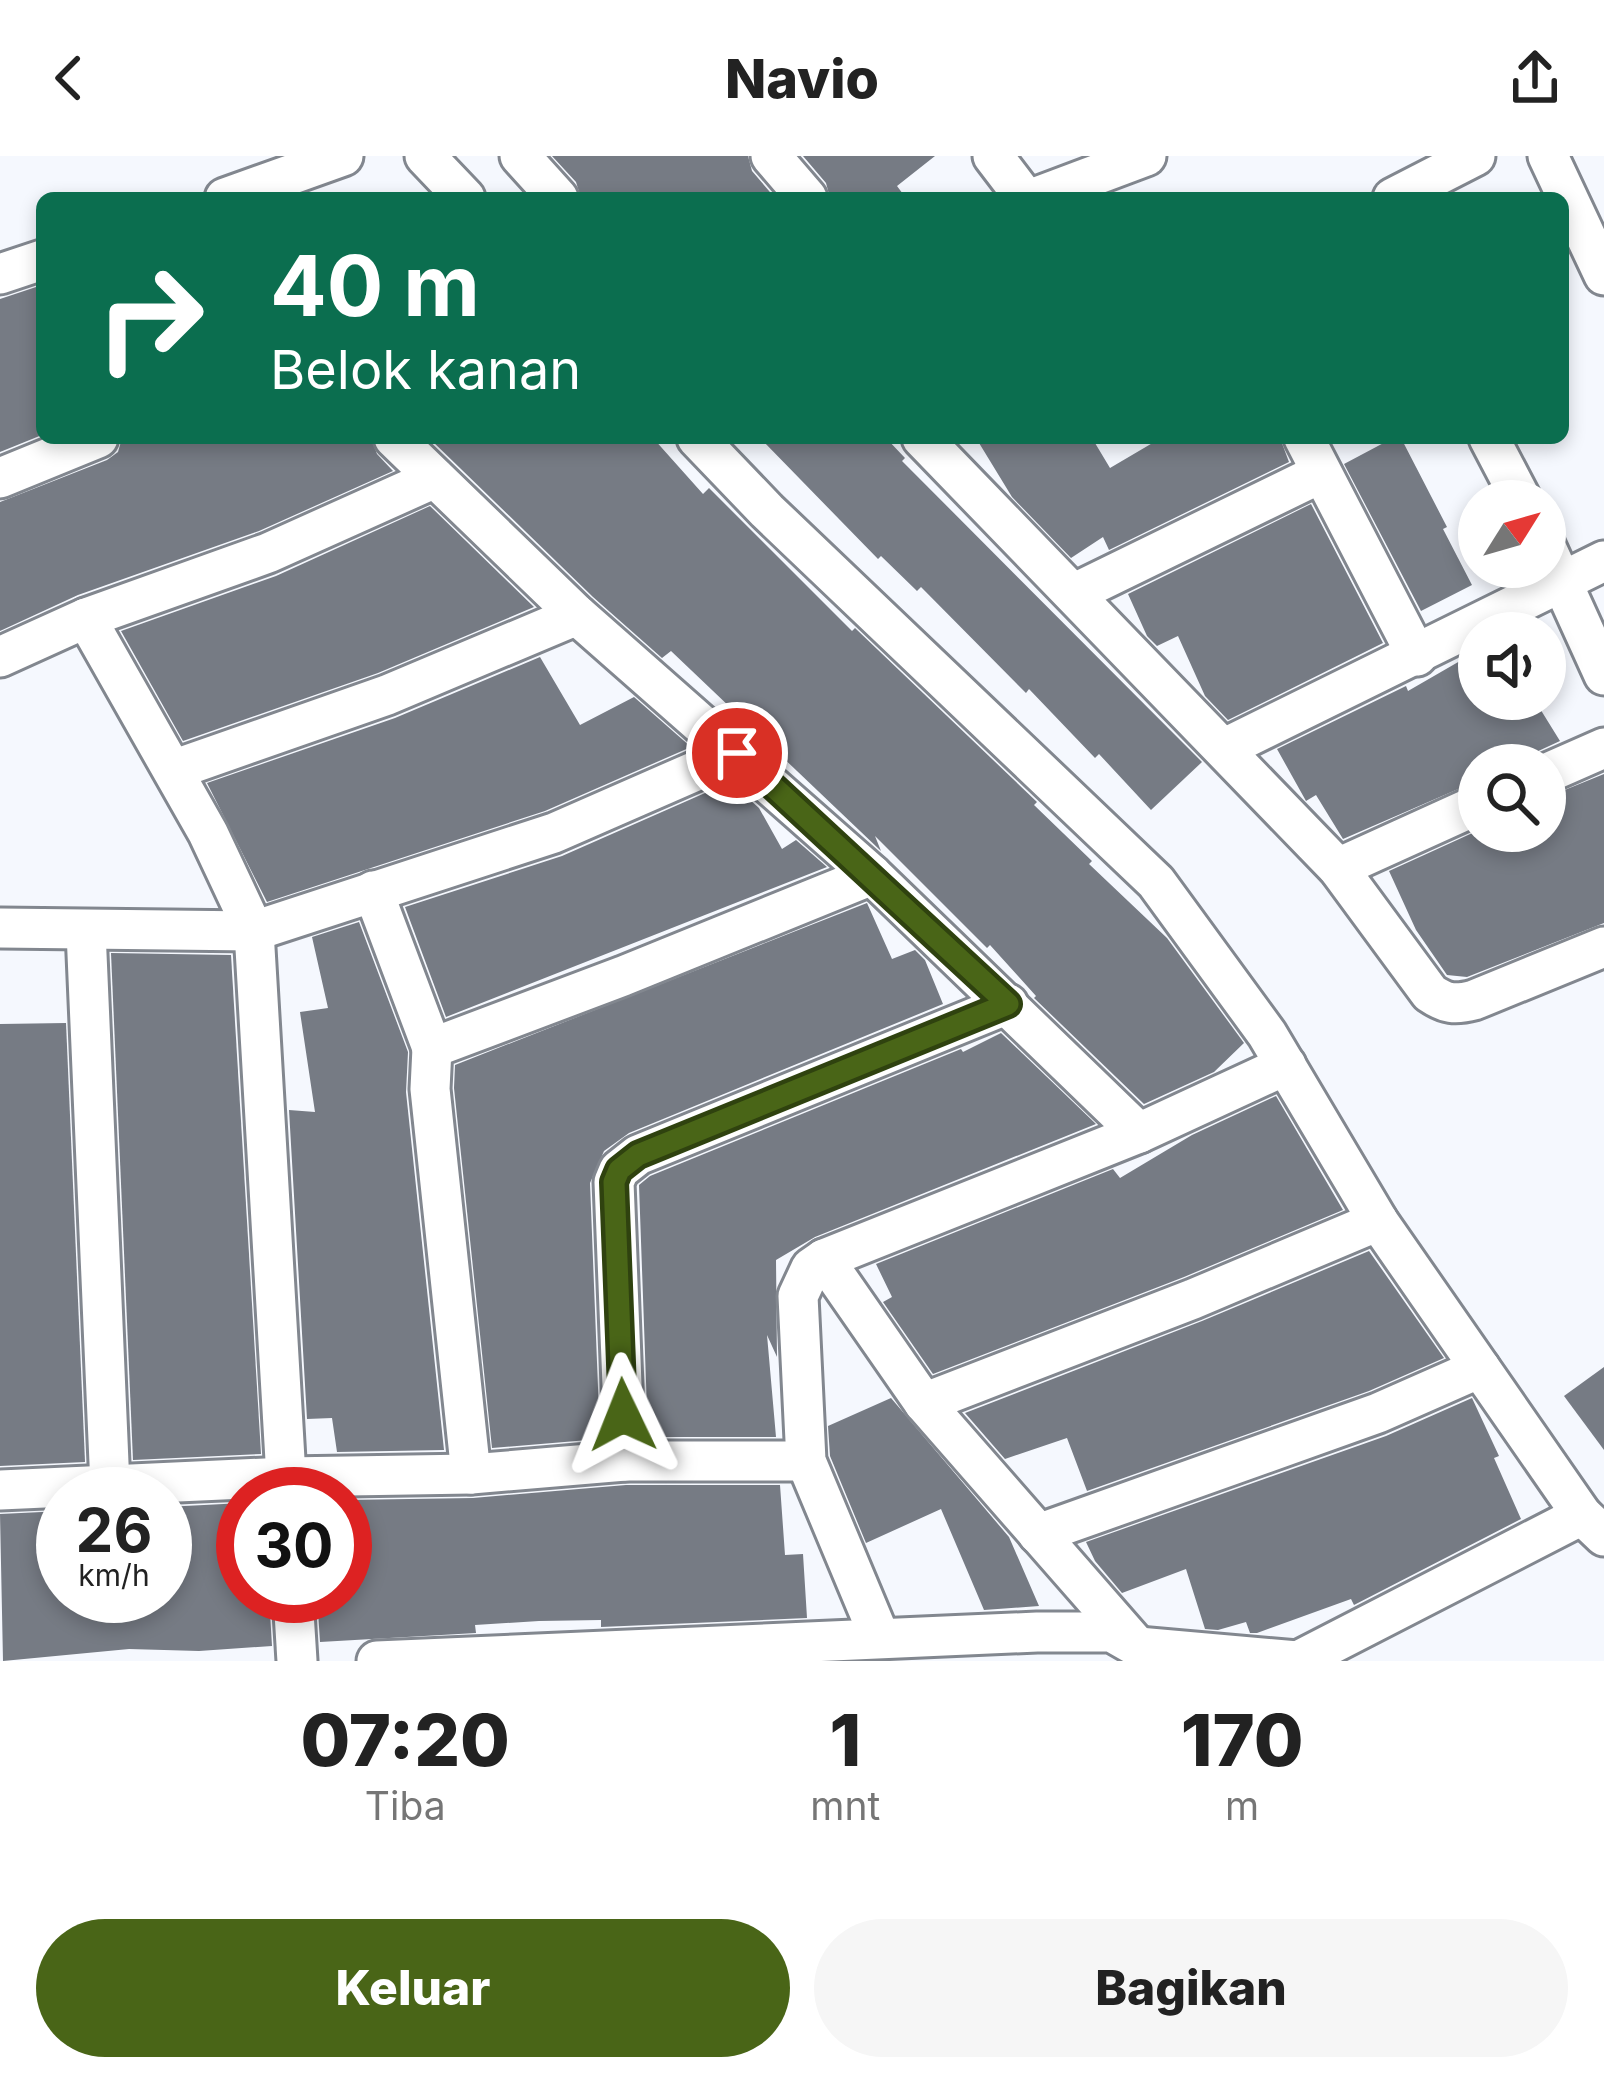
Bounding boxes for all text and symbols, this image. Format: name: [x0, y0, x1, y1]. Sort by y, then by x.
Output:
icon: back: [36, 45, 102, 111]
icon: share: [1502, 45, 1568, 111]
text: Navio: [725, 46, 879, 111]
text: 40 m: [270, 235, 480, 336]
icon: right: [72, 240, 228, 396]
text: Belok kanan: [270, 337, 581, 402]
north arrow: [1458, 480, 1566, 588]
map controls: [1458, 480, 1566, 852]
button: sound: [1458, 612, 1566, 720]
pin: [686, 702, 788, 804]
icon: arrive: [704, 720, 770, 786]
button: search: [1458, 744, 1566, 852]
position arrow: [560, 1352, 686, 1478]
speed limit sign: 30: [216, 1467, 372, 1623]
text: 26: [76, 1494, 152, 1566]
text: km/h: [78, 1557, 150, 1593]
text: 07:20: [300, 1696, 510, 1783]
text: 1: [829, 1696, 861, 1783]
text: 170: [1181, 1696, 1304, 1783]
text: Tiba: [365, 1782, 446, 1829]
text: mnt: [810, 1782, 880, 1829]
text: m: [1225, 1782, 1259, 1829]
button: Keluar: [36, 1919, 790, 2057]
button: Bagikan: [814, 1919, 1568, 2057]

